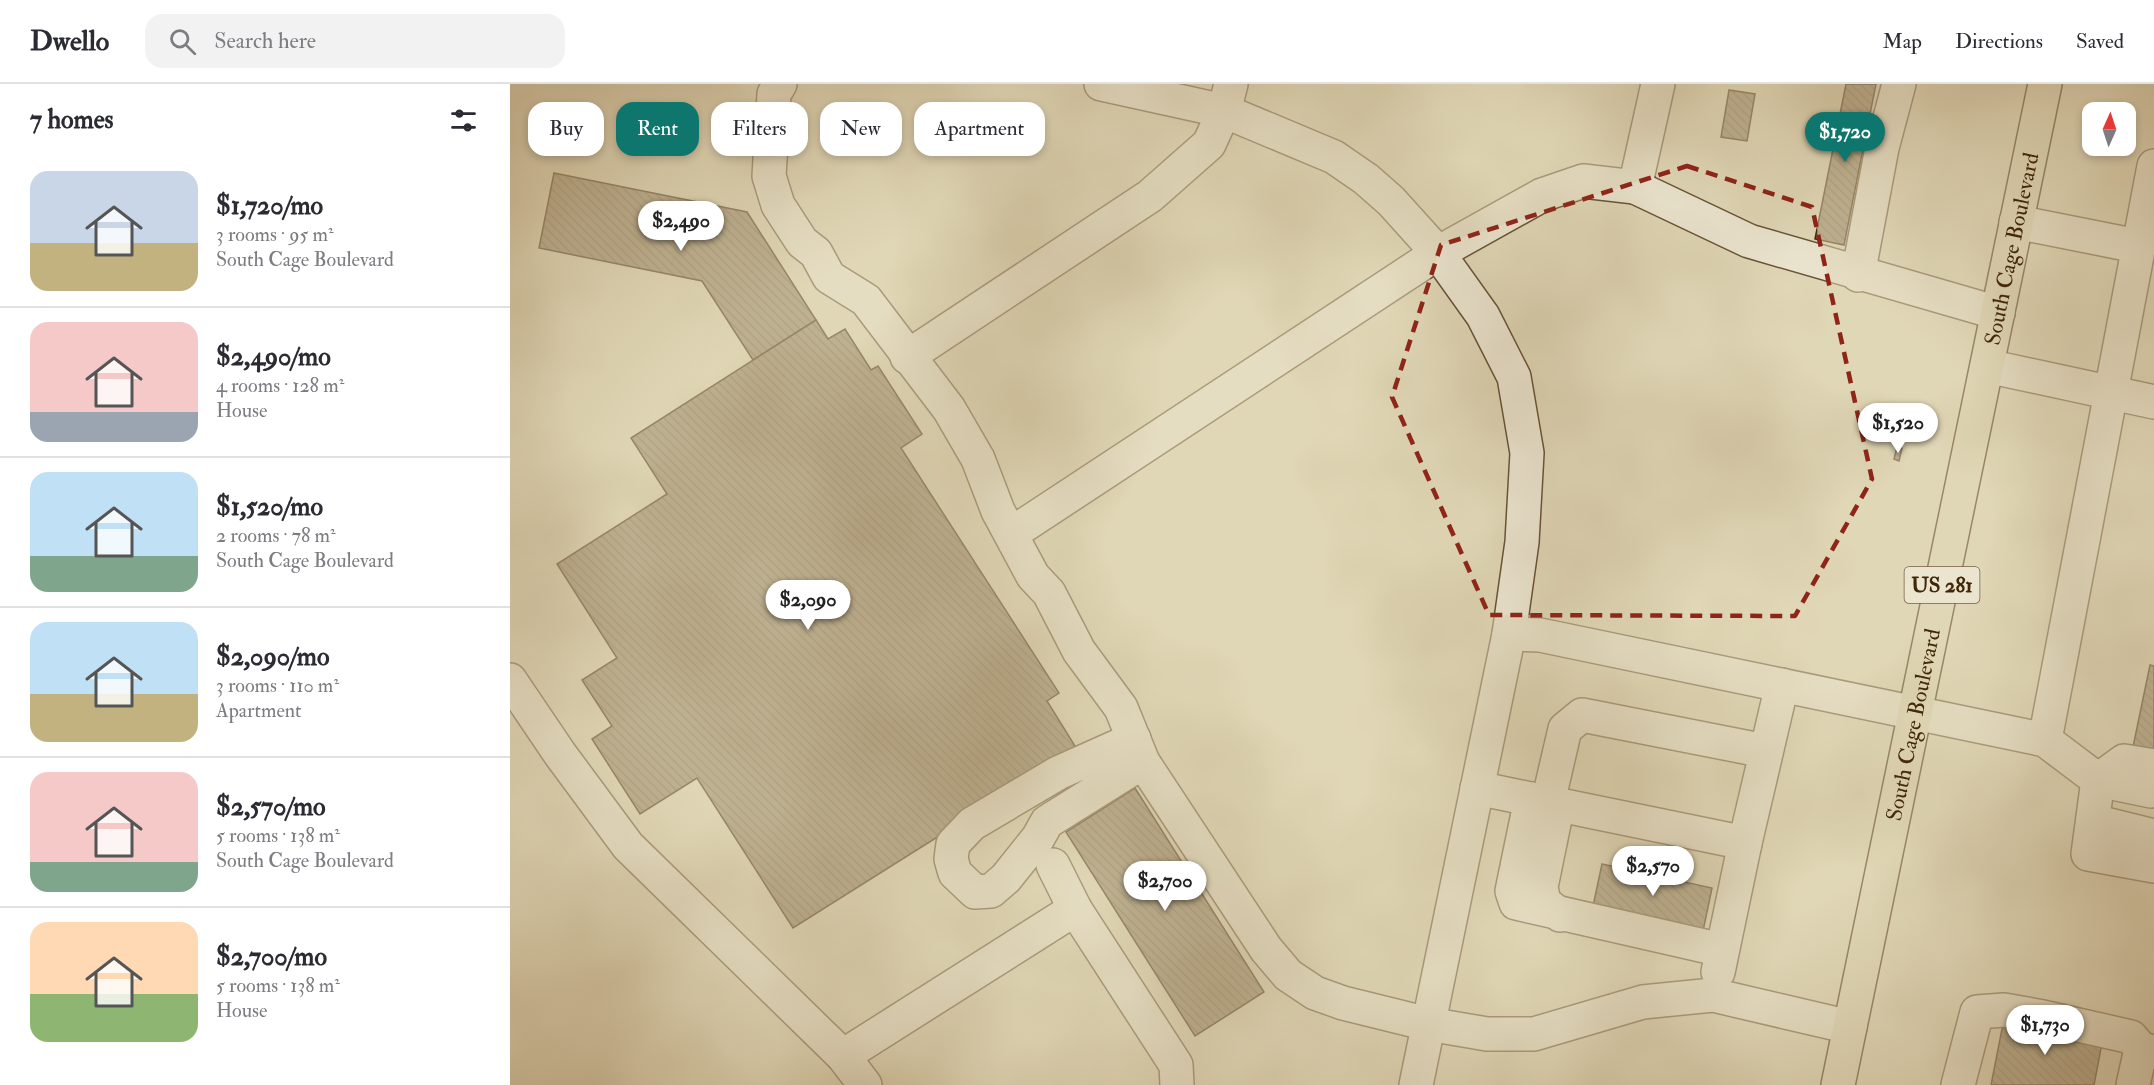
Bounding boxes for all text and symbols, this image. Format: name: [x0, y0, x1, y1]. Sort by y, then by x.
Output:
search box: [145, 14, 565, 68]
text: Dwello: [30, 24, 109, 59]
icon: search: [166, 25, 199, 58]
text: Search here: [214, 27, 316, 55]
text: Map: [1882, 28, 1922, 55]
text: Directions: [1955, 28, 2043, 55]
text: Saved: [2076, 28, 2124, 55]
chip: Buy: [528, 102, 604, 156]
chip: Rent: [616, 102, 699, 156]
chip: Filters: [711, 102, 808, 156]
chip: New: [820, 102, 902, 156]
chip: Apartment: [914, 102, 1045, 156]
north arrow: [2082, 102, 2136, 156]
map controls: [2082, 102, 2136, 156]
text: 7 homes: [30, 104, 113, 136]
icon: filters: [447, 104, 480, 137]
pin: $1,720: [1796, 112, 1894, 163]
text: $1,720: [1819, 119, 1871, 144]
street label: South Cage Boulevard: [1978, 150, 2045, 348]
text: $1,720/mo: [216, 190, 323, 222]
icon: home: [78, 195, 150, 267]
pin: $2,490: [632, 201, 730, 252]
text: $2,490: [652, 208, 710, 233]
text: 3 rooms · 95 m²: [216, 222, 334, 247]
text: South Cage Boulevard: [216, 247, 394, 272]
text: $2,490/mo: [216, 341, 331, 373]
icon: home: [78, 346, 150, 418]
text: 4 rooms · 128 m²: [216, 373, 344, 398]
text: House: [216, 398, 267, 423]
pin: $1,520: [1849, 403, 1947, 454]
text: $1,520: [1872, 410, 1924, 435]
text: $1,520/mo: [216, 491, 323, 523]
icon: home: [78, 496, 150, 568]
text: 2 rooms · 78 m²: [216, 523, 336, 548]
text: South Cage Boulevard: [216, 548, 394, 573]
road number: US 281: [1904, 567, 1980, 603]
pin: $2,090: [759, 580, 857, 631]
text: $2,090: [780, 587, 836, 612]
street label: South Cage Boulevard: [1880, 626, 1947, 824]
text: $2,090/mo: [216, 641, 329, 673]
icon: home: [78, 646, 150, 718]
text: 3 rooms · 110 m²: [216, 673, 339, 698]
text: Apartment: [216, 698, 301, 723]
text: $2,570/mo: [216, 791, 326, 823]
icon: home: [78, 796, 150, 868]
text: 5 rooms · 138 m²: [216, 823, 340, 848]
pin: $2,570: [1604, 846, 1702, 897]
text: South Cage Boulevard: [216, 848, 394, 873]
text: $2,570: [1626, 853, 1680, 878]
pin: $2,700: [1116, 861, 1214, 912]
text: $2,700: [1137, 868, 1193, 893]
text: $2,700/mo: [216, 941, 327, 973]
icon: home: [78, 946, 150, 1018]
text: 5 rooms · 138 m²: [216, 973, 340, 998]
text: House: [216, 998, 267, 1023]
pin: $1,730: [1996, 1005, 2094, 1056]
text: $1,730: [2020, 1012, 2070, 1037]

